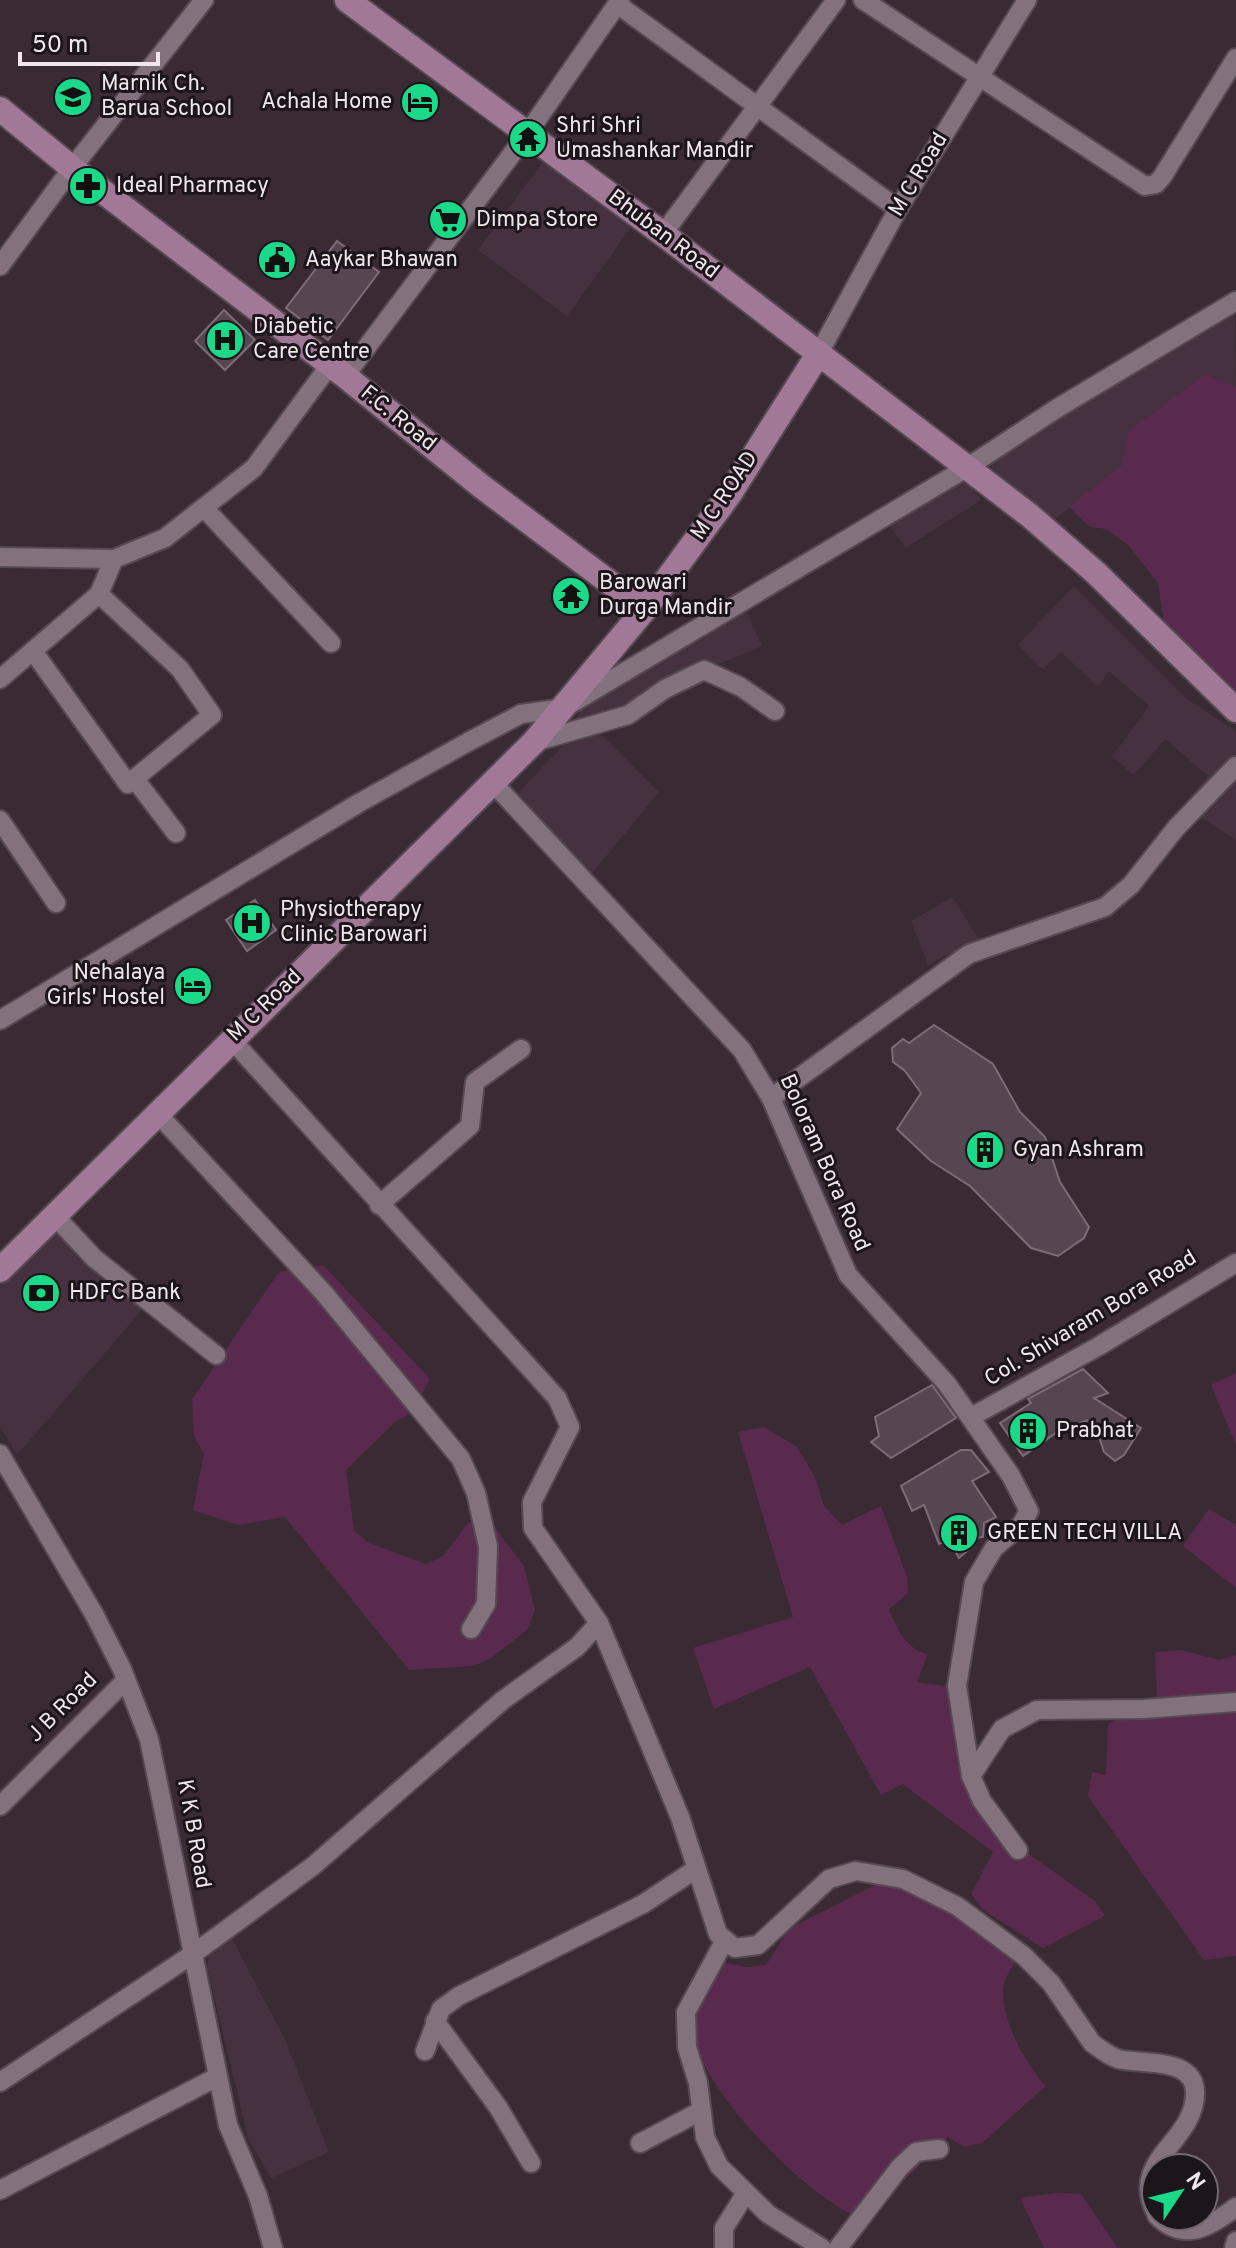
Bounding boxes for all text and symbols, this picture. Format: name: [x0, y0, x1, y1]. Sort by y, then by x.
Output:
scale bar: [20, 16, 158, 66]
text: 50 m: [32, 31, 88, 61]
place label: Marnik Ch. Barua School: [101, 71, 232, 123]
school or university icon: Marnik Ch. Barua School: [52, 76, 94, 118]
hotel icon: Achala Home: [399, 81, 441, 123]
place label: Achala Home: [261, 89, 392, 116]
place label: Shri Shri Umashankar Mandir: [556, 113, 754, 165]
temple icon: Shri Shri Umashankar Mandir: [507, 118, 549, 160]
street label: M C Road: [883, 128, 955, 222]
pharmacy icon: Ideal Pharmacy: [67, 165, 109, 207]
place label: Ideal Pharmacy: [116, 173, 269, 200]
street label: Bhuban Road: [602, 184, 724, 286]
supermarket icon: Dimpa Store: [427, 199, 469, 241]
place label: Dimpa Store: [476, 207, 598, 234]
public building icon: Aaykar Bhawan: [256, 239, 298, 281]
place label: Aaykar Bhawan: [305, 247, 458, 274]
place label: Diabetic Care Centre: [253, 314, 370, 366]
hospital icon: Diabetic Care Centre: [204, 319, 246, 361]
street label: F.C. Road: [355, 380, 441, 458]
street label: M C ROAD: [685, 446, 765, 546]
place label: Barowari Durga Mandir: [599, 570, 732, 622]
temple icon: Barowari Durga Mandir: [550, 575, 592, 617]
place label: Physiotherapy Clinic Barowari: [280, 897, 428, 949]
hospital icon: Physiotherapy Clinic Barowari: [231, 902, 273, 944]
place label: Nehalaya Girls' Hostel: [47, 960, 165, 1012]
street label: M C Road: [222, 964, 308, 1048]
hotel icon: Nehalaya Girls' Hostel: [172, 965, 214, 1007]
street label: Boloram Bora Road: [773, 1070, 875, 1256]
building icon: Gyan Ashram: [964, 1129, 1006, 1171]
place label: Gyan Ashram: [1013, 1137, 1144, 1164]
street label: Col. Shivaram Bora Road: [980, 1245, 1202, 1393]
bank icon: HDFC Bank: [20, 1272, 62, 1314]
place label: HDFC Bank: [69, 1280, 181, 1307]
building icon: Prabhat: [1007, 1410, 1049, 1452]
place label: Prabhat: [1056, 1418, 1134, 1445]
building icon: GREEN TECH VILLA: [938, 1512, 980, 1554]
place label: GREEN TECH VILLA: [987, 1520, 1182, 1547]
street label: J B Road: [22, 1667, 104, 1749]
street label: K K B Road: [170, 1778, 216, 1890]
north arrow: [1140, 2152, 1220, 2232]
text: N: [1179, 2168, 1210, 2196]

